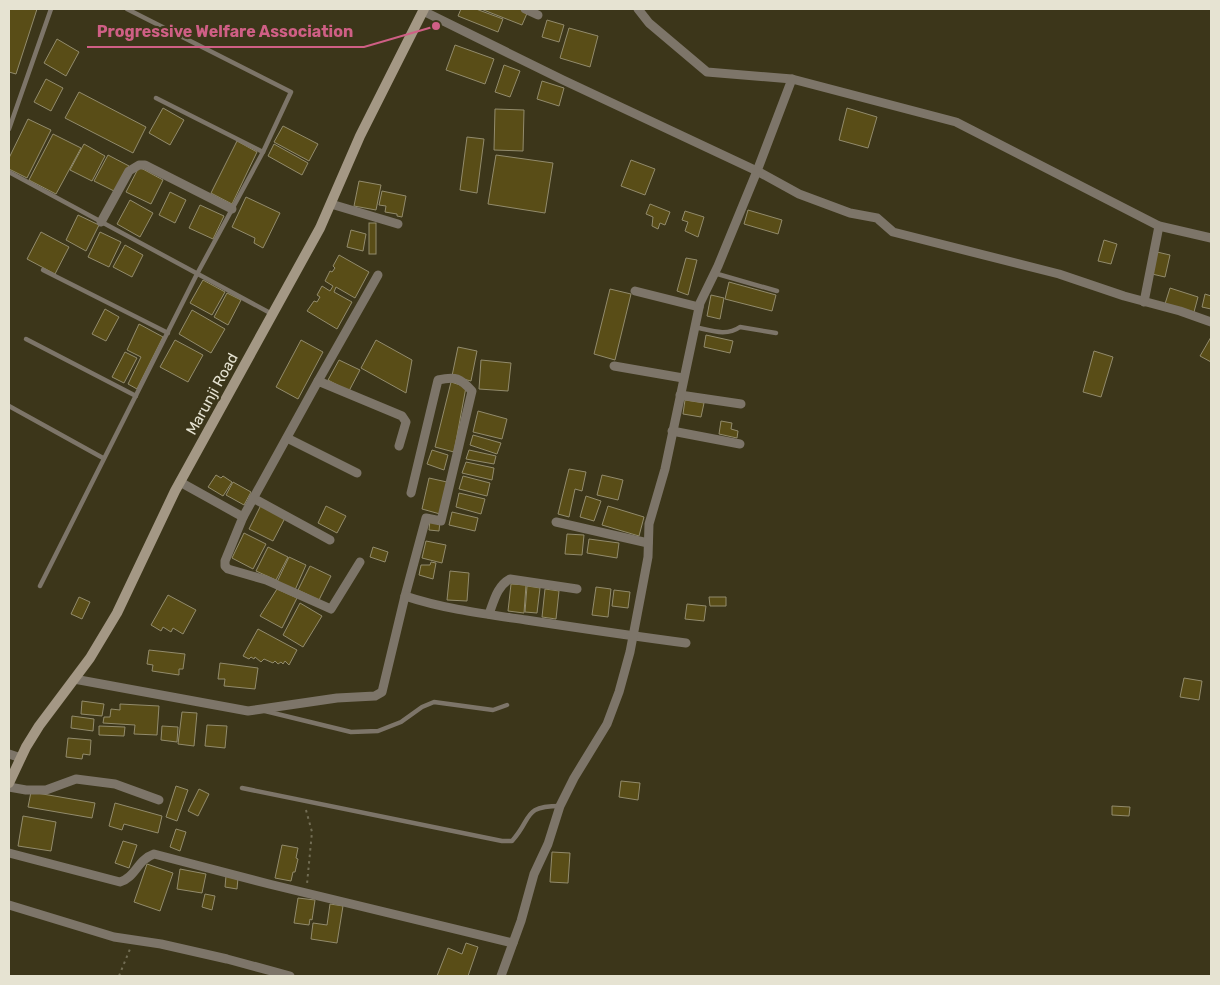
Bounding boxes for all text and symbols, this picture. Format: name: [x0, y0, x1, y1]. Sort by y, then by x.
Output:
callout: Progressive Welfare Association: [87, 16, 364, 47]
text: Progressive Welfare Association: [97, 22, 353, 41]
street label: Marunji Road: [182, 350, 242, 438]

